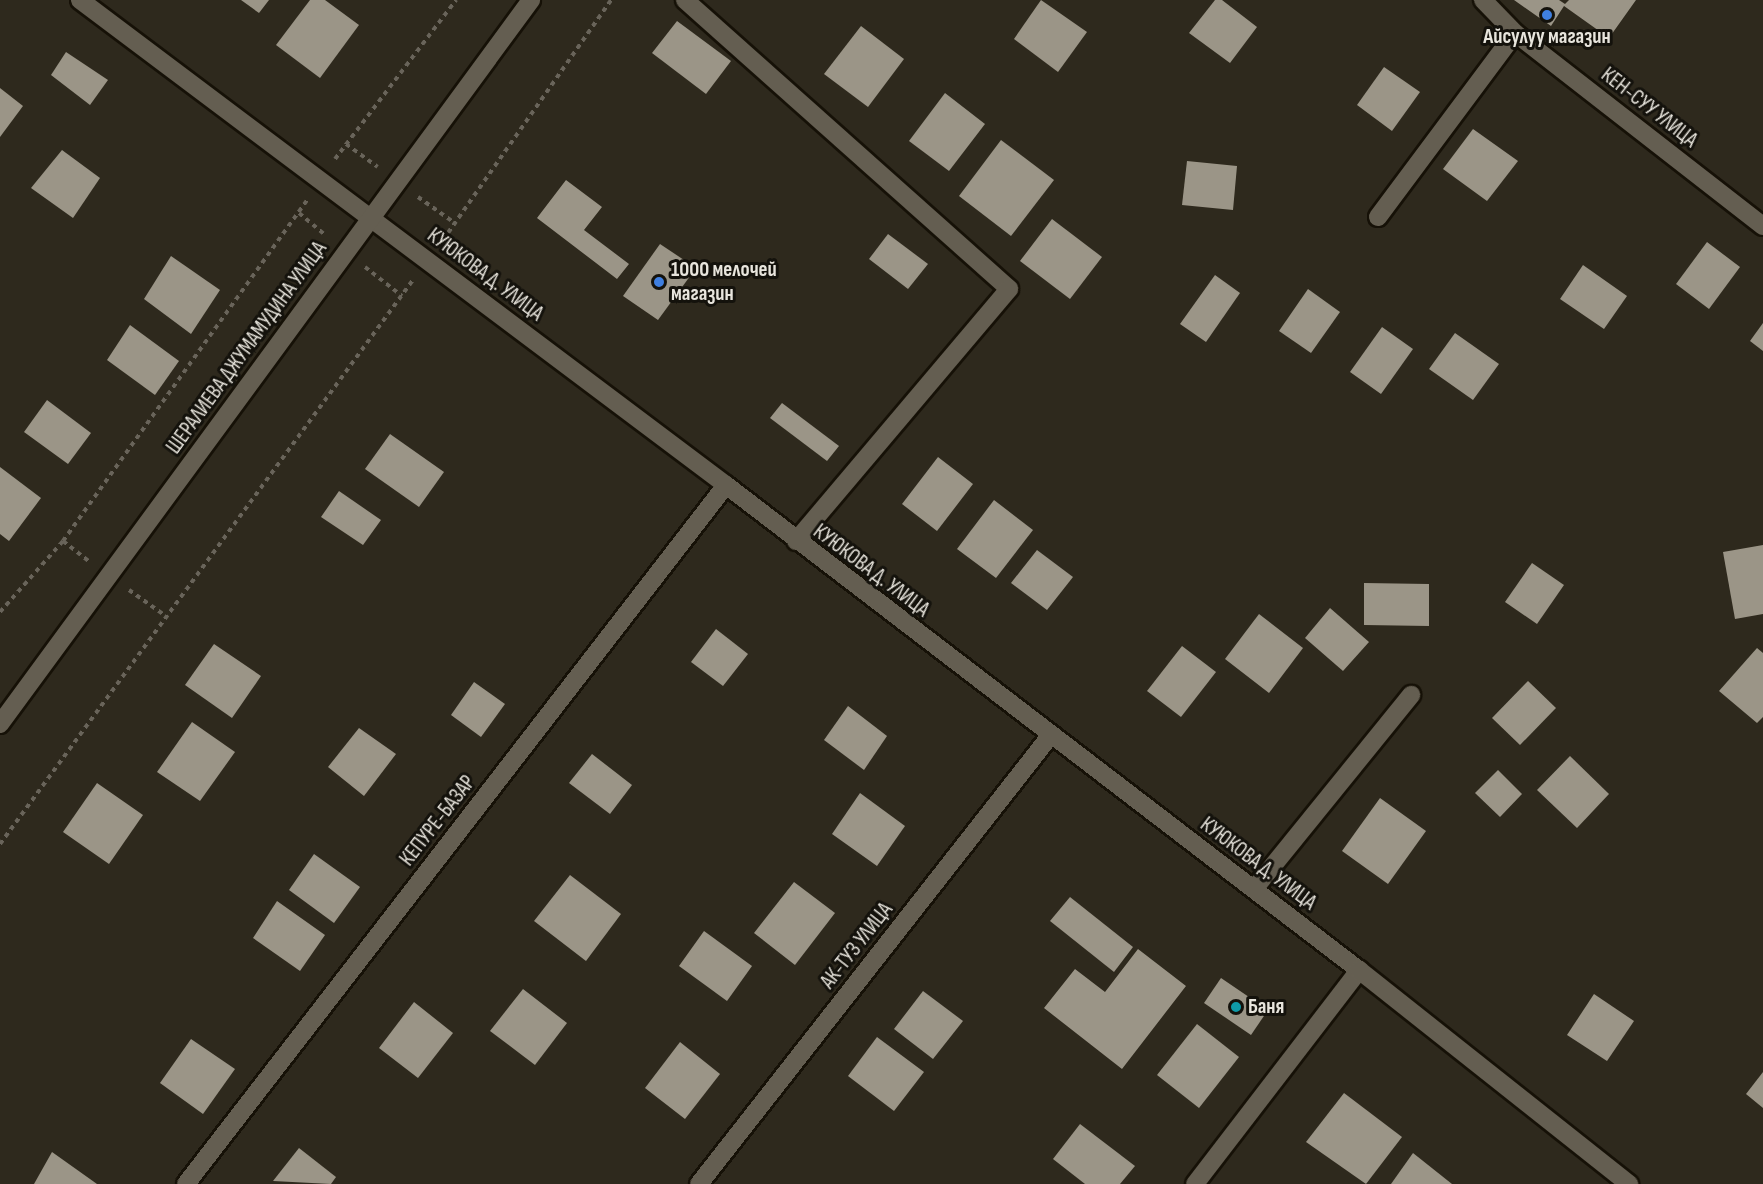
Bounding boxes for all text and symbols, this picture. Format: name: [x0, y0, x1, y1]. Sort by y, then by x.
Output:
marker: Айсулуу магазин: [1540, 8, 1554, 22]
place label: Айсулуу магазин: [1483, 24, 1611, 50]
street label: КЕН-СУУ УЛИЦА: [1596, 63, 1702, 153]
street label: КУЮКОВА Д. УЛИЦА: [422, 223, 548, 327]
street label: ШЕРАЛИЕВА ДЖУМАМУДИНА УЛИЦА: [162, 237, 332, 459]
place label: 1000 мелочей магазин: [671, 257, 777, 307]
marker: 1000 мелочей магазин: [652, 275, 666, 289]
street label: КУЮКОВА Д. УЛИЦА: [808, 519, 934, 623]
street label: КЕПУРЕ-БАЗАР: [395, 771, 481, 871]
street label: КУЮКОВА Д. УЛИЦА: [1195, 812, 1321, 916]
street label: АК-ТУЗ УЛИЦА: [816, 898, 898, 994]
place label: Баня: [1248, 994, 1284, 1020]
marker: Баня: [1229, 1000, 1243, 1014]

